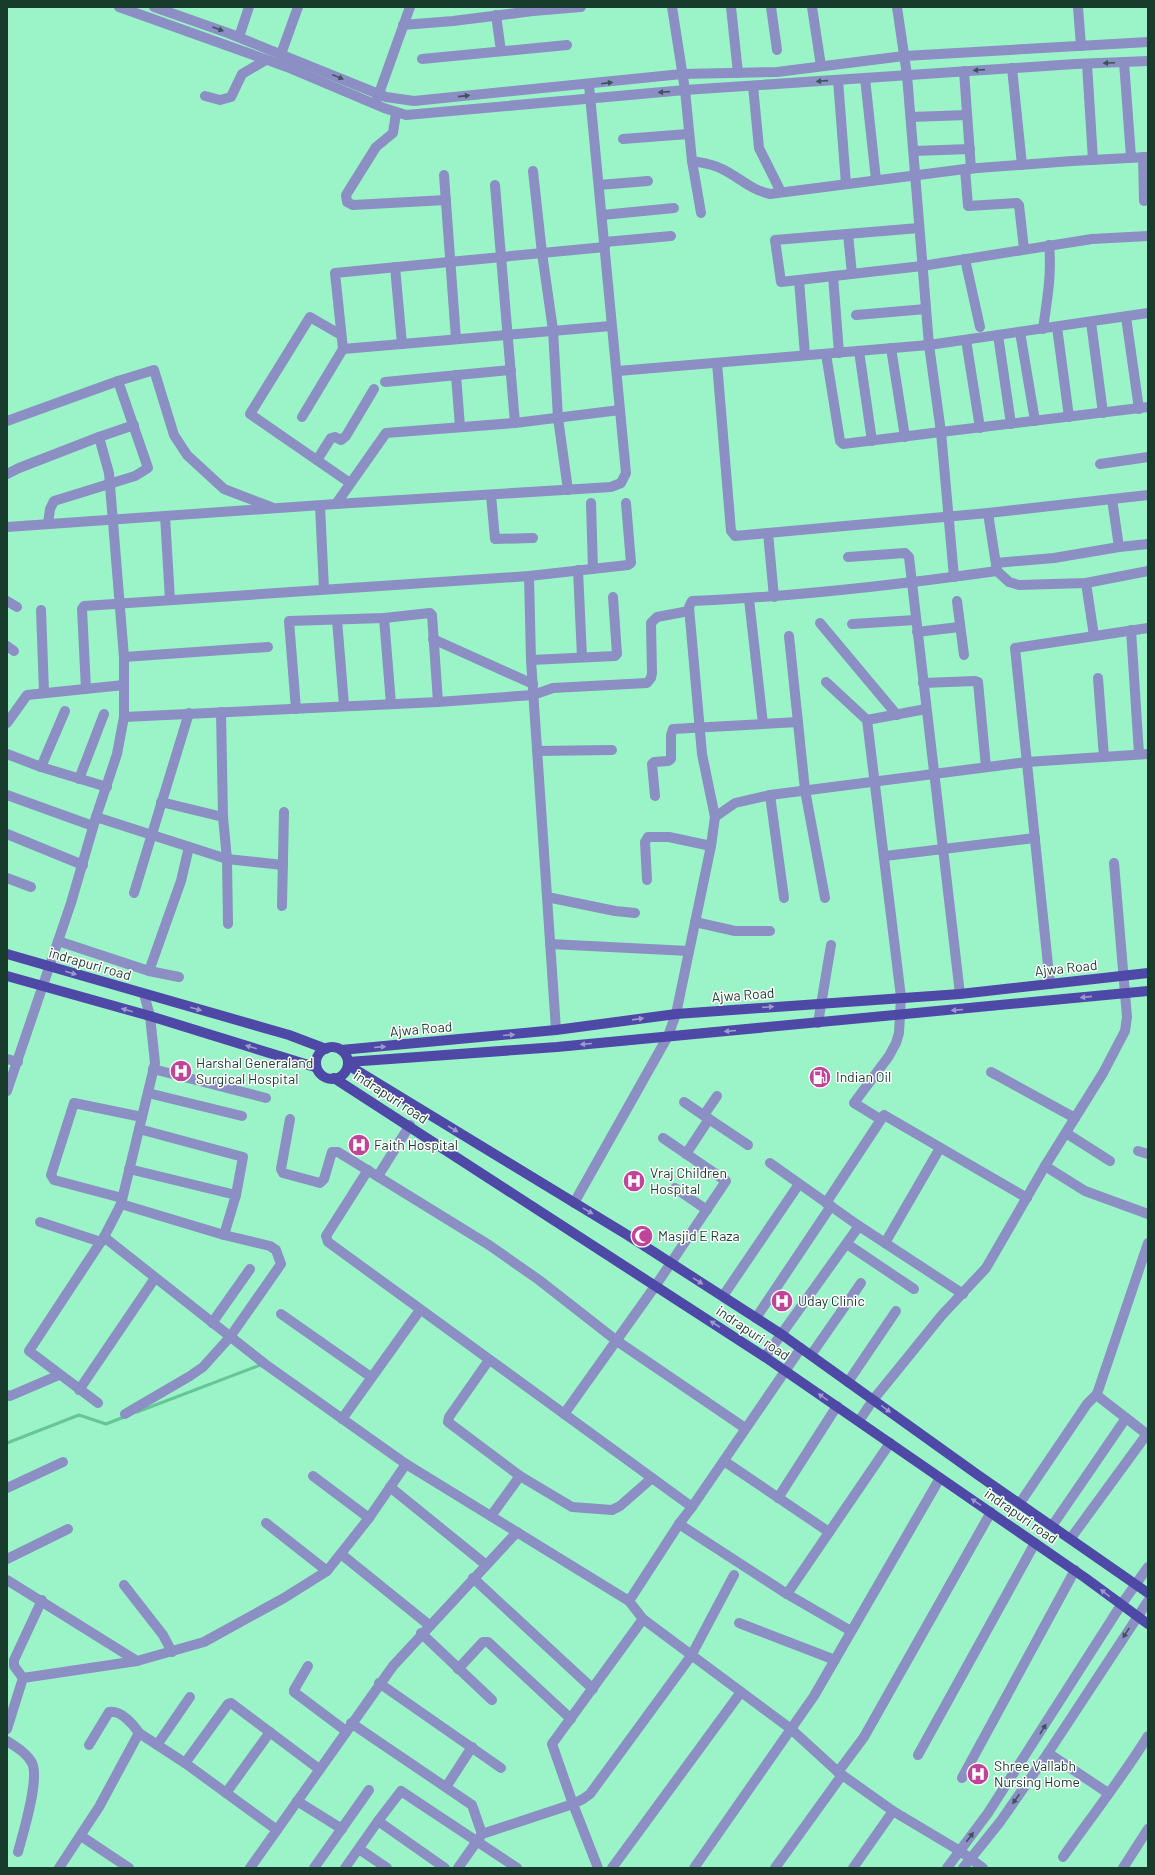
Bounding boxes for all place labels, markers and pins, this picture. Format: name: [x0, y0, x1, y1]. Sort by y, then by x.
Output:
place label: Harshal Generaland Surgical Hospital: [196, 1054, 313, 1087]
hospital icon: Harshal Generaland Surgical Hospital: [168, 1058, 194, 1084]
fuel station icon: Indian Oil: [807, 1064, 833, 1090]
place label: Indian Oil: [836, 1068, 891, 1085]
hospital icon: Faith Hospital: [346, 1132, 372, 1158]
place label: Faith Hospital: [374, 1136, 458, 1153]
place label: Vraj Children Hospital: [650, 1164, 727, 1197]
hospital icon: Vraj Children Hospital: [621, 1168, 647, 1194]
mosque icon: Masjid E Raza: [629, 1223, 655, 1249]
place label: Masjid E Raza: [658, 1227, 740, 1244]
hospital icon: Uday Clinic: [769, 1288, 795, 1314]
place label: Uday Clinic: [798, 1292, 865, 1309]
place label: Shree Vallabh Nursing Home: [994, 1757, 1080, 1790]
hospital icon: Shree Vallabh Nursing Home: [965, 1761, 991, 1787]

